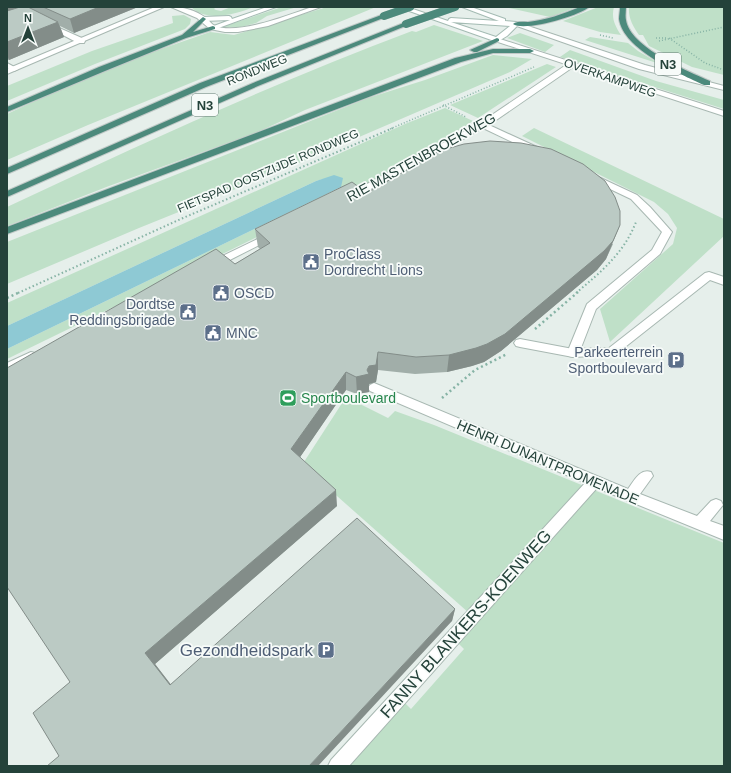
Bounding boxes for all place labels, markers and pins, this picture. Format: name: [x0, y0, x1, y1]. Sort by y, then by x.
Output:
place label: ProClass Dordrecht Lions: [324, 246, 423, 278]
public building icon: ProClass Dordrecht Lions: [301, 252, 321, 272]
public building icon: OSCD: [211, 283, 231, 303]
place label: OSCD: [234, 285, 274, 301]
place label: Dordtse Reddingsbrigade: [69, 296, 175, 328]
public building icon: Dordtse Reddingsbrigade: [178, 302, 198, 322]
public building icon: MNC: [203, 323, 223, 343]
place label: MNC: [226, 325, 258, 341]
place label: Parkeerterrein Sportboulevard: [568, 344, 663, 376]
parking icon: Parkeerterrein Sportboulevard: [666, 350, 686, 370]
sports icon: Sportboulevard: [278, 388, 298, 408]
place label: Sportboulevard: [301, 390, 396, 406]
parking icon: Gezondheidspark: [316, 640, 336, 660]
place label: Gezondheidspark: [180, 641, 313, 660]

